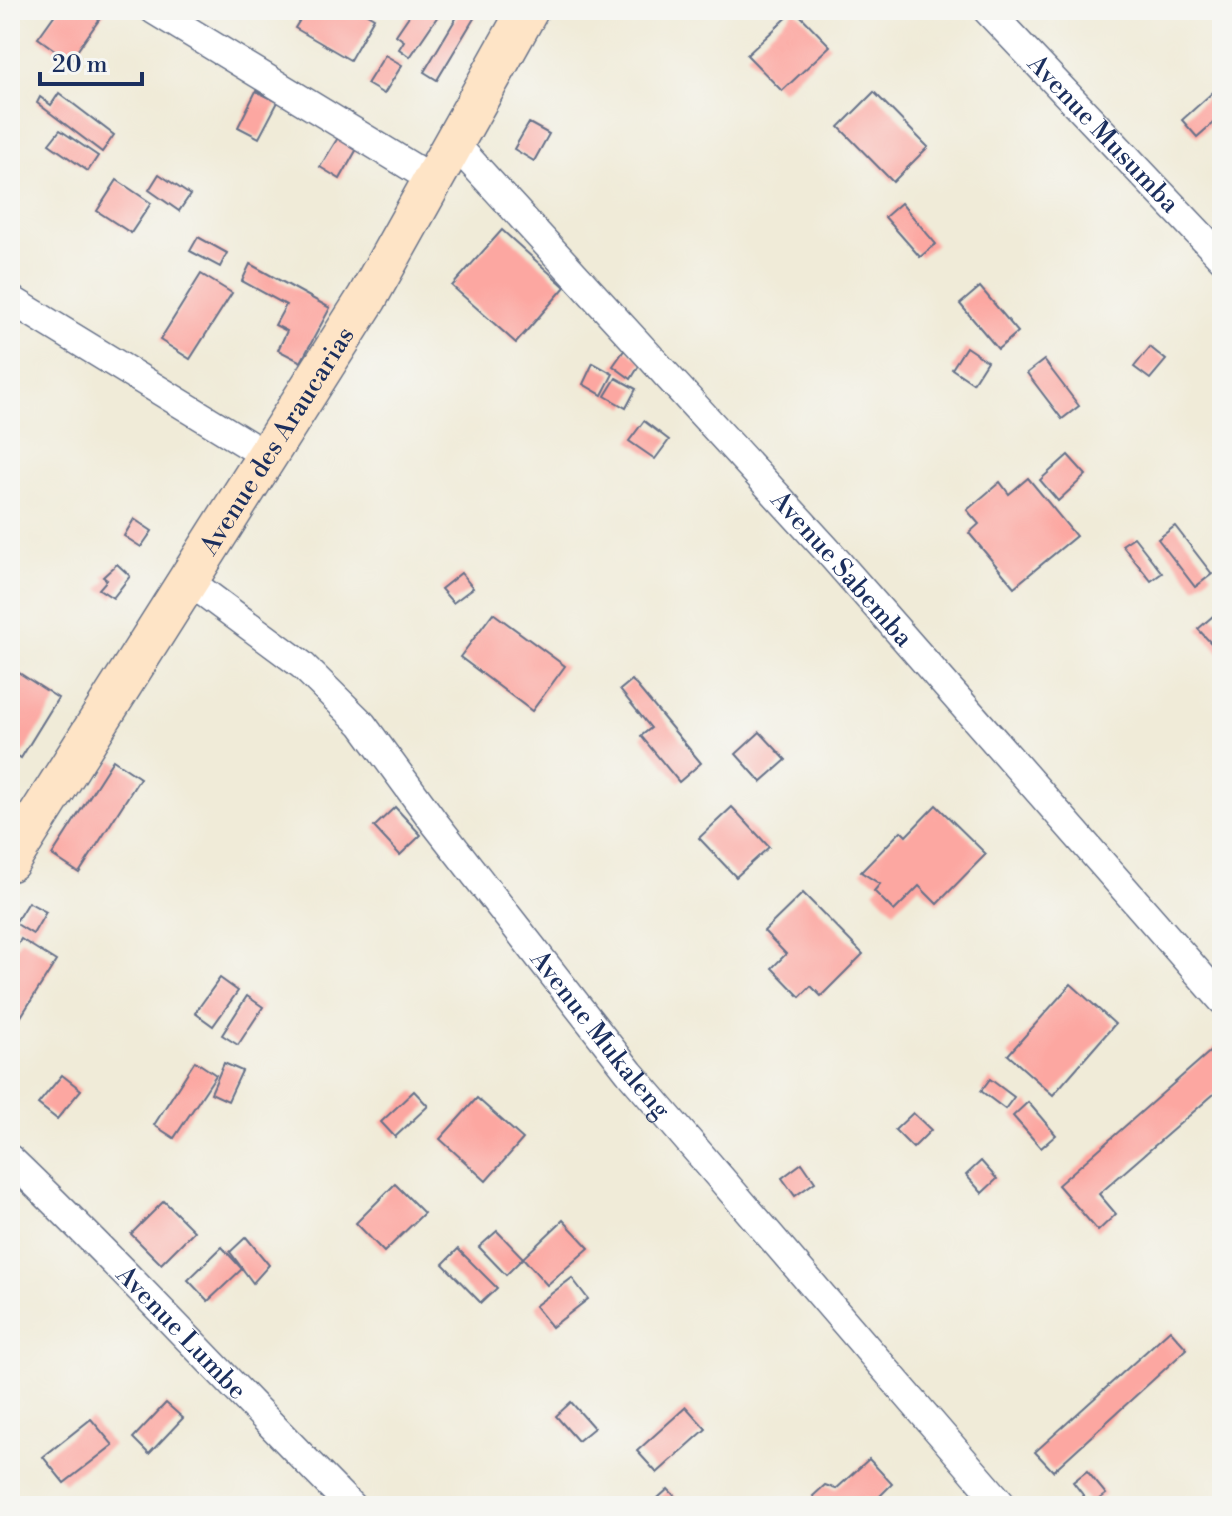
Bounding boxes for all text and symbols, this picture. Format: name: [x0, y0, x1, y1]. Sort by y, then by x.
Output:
scale bar: [40, 36, 142, 86]
street label: Avenue Musumba: [1020, 48, 1186, 220]
text: 20 m: [52, 50, 108, 80]
street label: Avenue des Araucarias: [193, 321, 362, 562]
street label: Avenue Sabemba: [763, 484, 920, 654]
street label: Avenue Mukaleng: [523, 943, 677, 1126]
street label: Avenue Lumbe: [109, 1258, 253, 1407]

